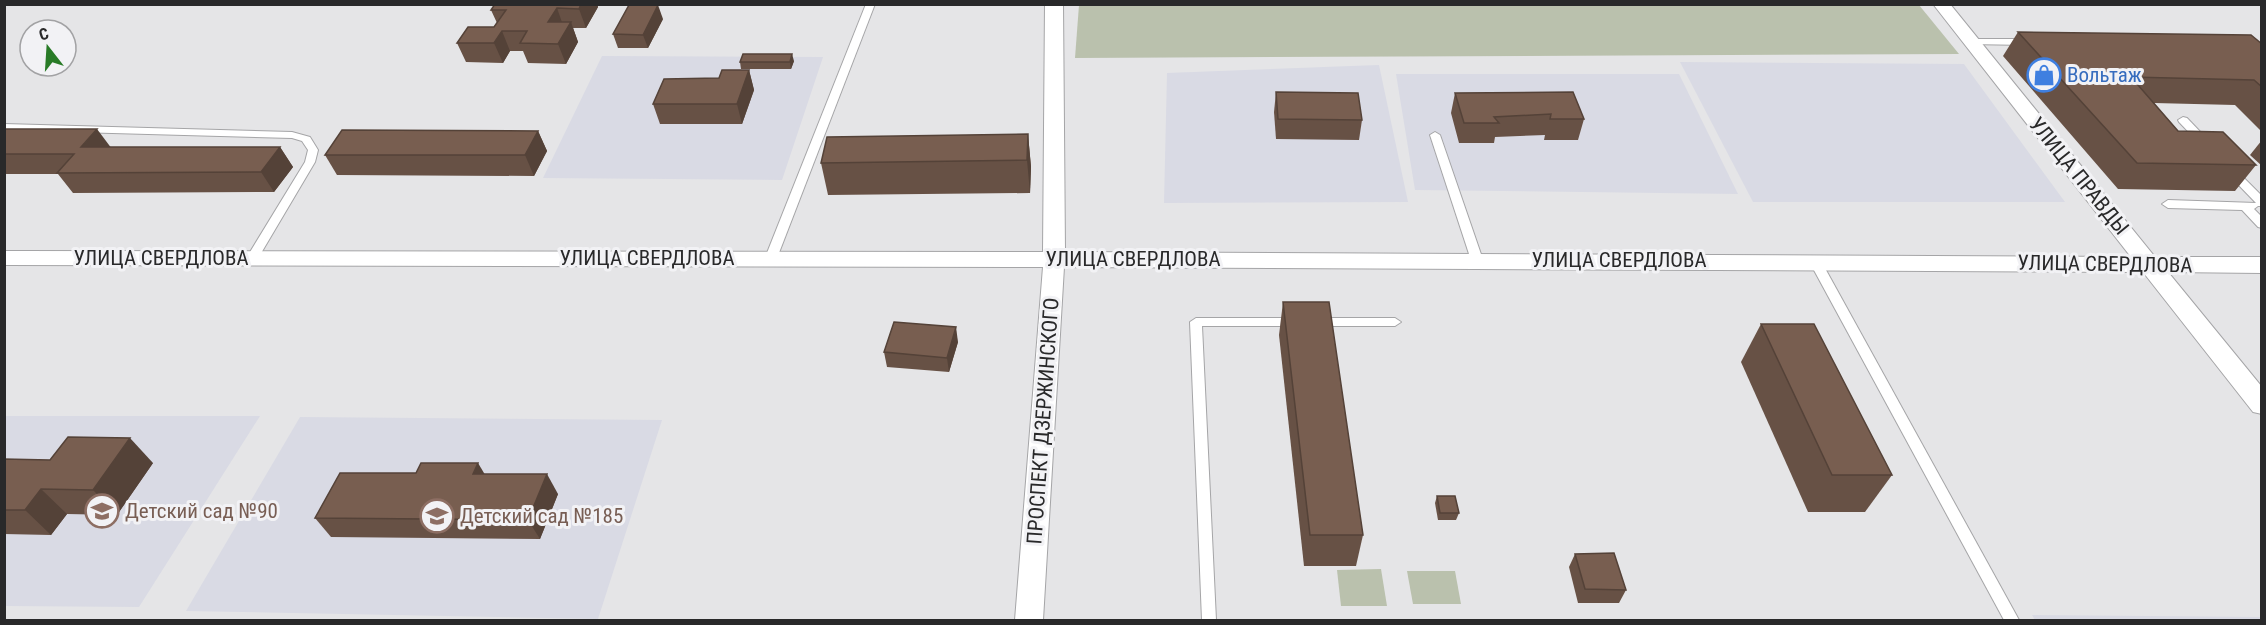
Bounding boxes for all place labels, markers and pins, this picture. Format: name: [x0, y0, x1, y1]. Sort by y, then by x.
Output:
shop icon: Вольтаж: [2026, 57, 2062, 93]
place label: Вольтаж: [2067, 63, 2142, 87]
school or university icon: Детский сад №90: [84, 493, 120, 529]
school or university icon: Детский сад №185: [419, 498, 455, 534]
place label: Детский сад №90: [125, 499, 278, 523]
place label: Детский сад №185: [460, 504, 623, 528]

